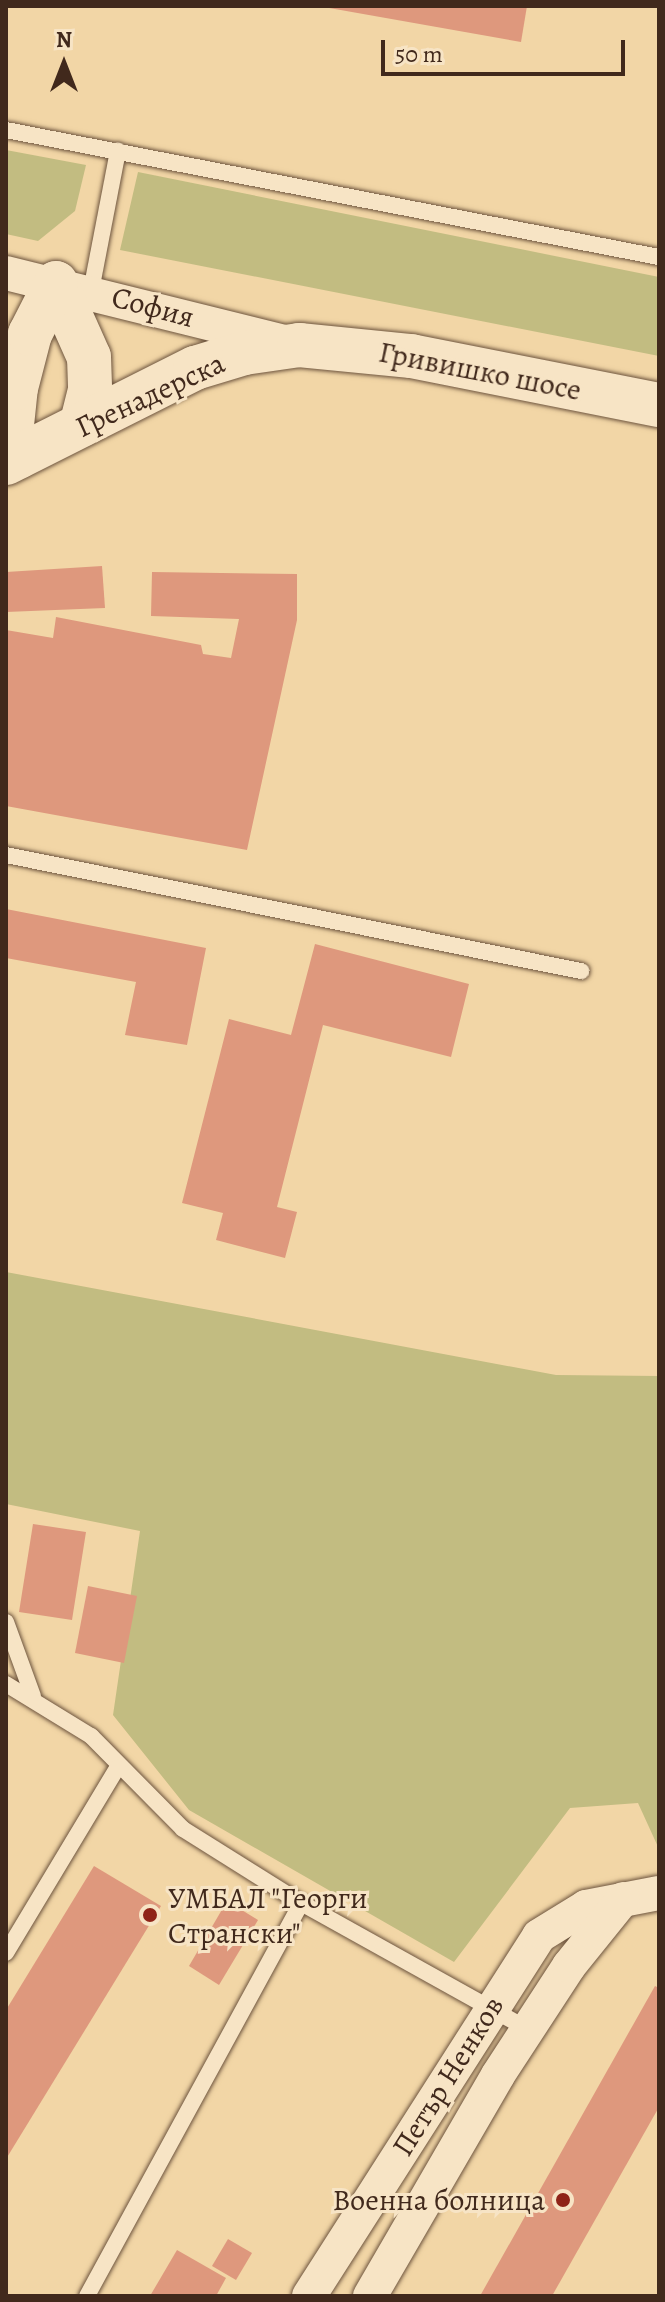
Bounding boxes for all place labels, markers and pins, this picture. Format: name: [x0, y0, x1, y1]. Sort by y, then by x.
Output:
place label: УМБАЛ "Георги Странски": [168, 1880, 368, 1950]
marker: УМБАЛ "Георги Странски": [139, 1904, 161, 1926]
place label: Военна болница: [332, 2182, 545, 2218]
marker: Военна болница: [552, 2189, 574, 2211]

